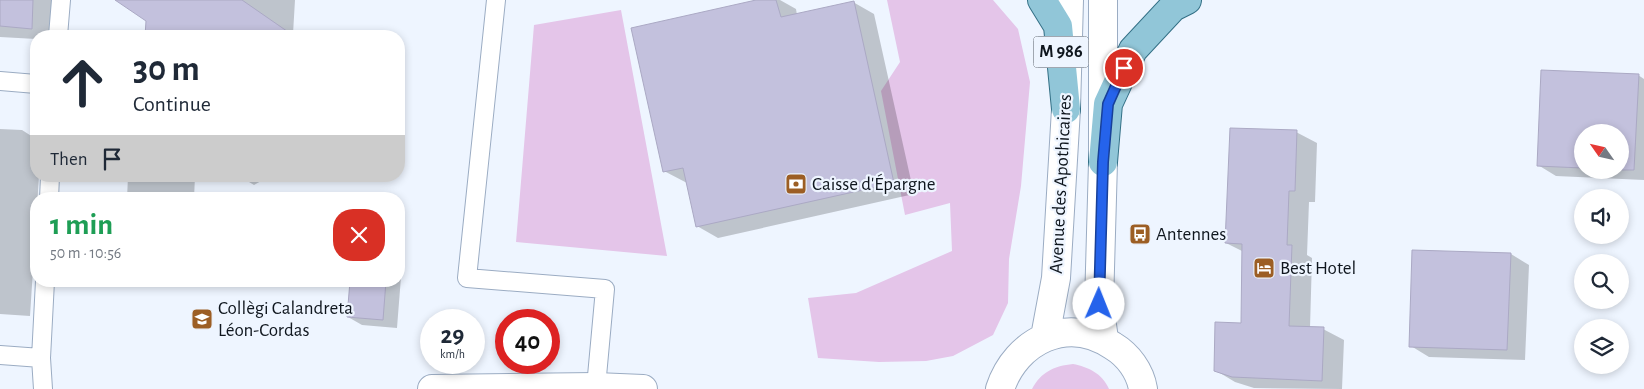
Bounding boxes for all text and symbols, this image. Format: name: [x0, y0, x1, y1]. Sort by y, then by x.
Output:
road number: M 986: [1034, 36, 1088, 68]
pin: [1103, 47, 1145, 89]
icon: ahead: [50, 50, 115, 115]
text: 30 m: [133, 52, 200, 87]
icon: arrive: [1110, 54, 1138, 82]
text: Continue: [133, 93, 211, 115]
street label: Avenue des Apothicaires: [1047, 94, 1075, 274]
north arrow: [1574, 124, 1629, 179]
map controls: [1574, 124, 1629, 374]
icon: arrive: [98, 145, 126, 173]
text: Then: [50, 150, 88, 169]
bank icon: Caisse d'Épargne: [784, 172, 808, 196]
place label: Caisse d'Épargne: [812, 173, 936, 194]
button: sound: [1574, 189, 1629, 244]
button: close: [333, 209, 385, 261]
text: 1 min: [50, 210, 113, 240]
bus stop icon: Antennes: [1128, 222, 1152, 246]
place label: Antennes: [1156, 225, 1226, 244]
text: 50 m · 10:56: [50, 245, 121, 261]
button: search: [1574, 254, 1629, 309]
hotel icon: Best Hotel: [1252, 256, 1276, 280]
place label: Best Hotel: [1280, 259, 1356, 278]
position arrow: [1072, 277, 1124, 329]
place label: Collègi Calandreta Léon-Cordas: [218, 299, 353, 340]
school or university icon: Collègi Calandreta Léon-Cordas: [190, 307, 214, 331]
speed limit sign: 40: [495, 309, 560, 374]
button: layers: [1574, 319, 1629, 374]
text: 29: [441, 323, 464, 348]
text: km/h: [440, 348, 465, 360]

